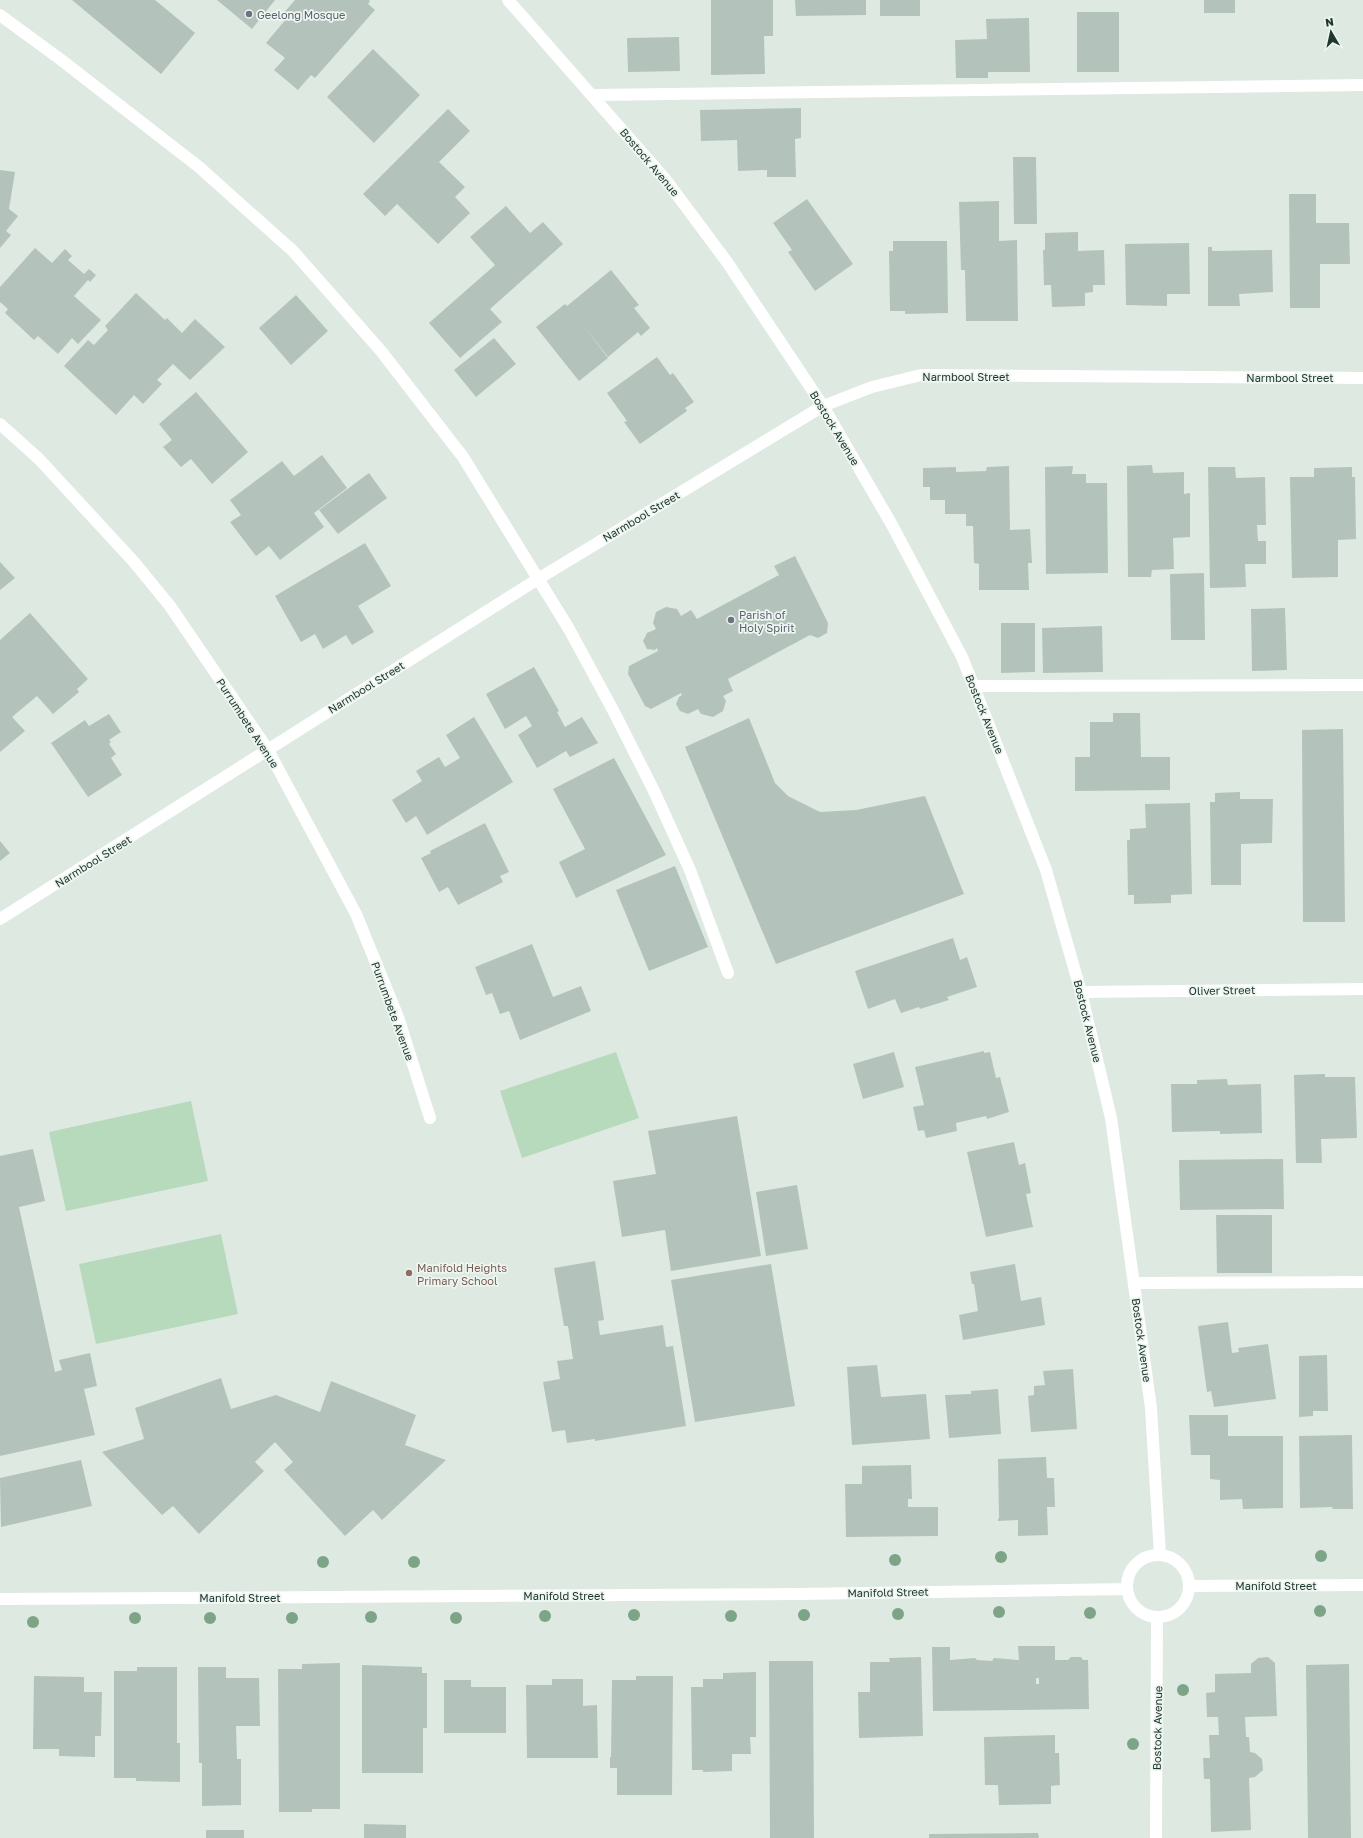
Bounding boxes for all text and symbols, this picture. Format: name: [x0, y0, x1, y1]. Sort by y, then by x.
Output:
place label: Geelong Mosque: [257, 8, 346, 21]
marker: Geelong Mosque: [244, 9, 254, 19]
north arrow: [1311, 12, 1351, 52]
text: N: [1324, 15, 1335, 29]
street label: Bostock Avenue: [618, 125, 682, 199]
street label: Narmbool Street: [922, 370, 1010, 383]
street label: Narmbool Street: [1246, 371, 1334, 384]
street label: Bostock Avenue: [808, 388, 862, 468]
street label: Narmbool Street: [600, 488, 682, 544]
place label: Parish of Holy Spirit: [739, 608, 795, 634]
marker: Parish of Holy Spirit: [726, 615, 736, 625]
street label: Narmbool Street: [325, 658, 407, 716]
street label: Bostock Avenue: [963, 672, 1007, 756]
street label: Purrumbete Avenue: [214, 676, 282, 770]
street label: Narmbool Street: [52, 832, 134, 890]
street label: Purrumbete Avenue: [369, 960, 417, 1062]
street label: Bostock Avenue: [1071, 978, 1105, 1064]
street label: Oliver Street: [1189, 983, 1255, 997]
place label: Manifold Heights Primary School: [417, 1261, 507, 1287]
marker: Manifold Heights Primary School: [404, 1268, 414, 1278]
street label: Bostock Avenue: [1130, 1297, 1154, 1383]
street label: Manifold Street: [1235, 1579, 1317, 1592]
street label: Manifold Street: [847, 1585, 929, 1599]
street label: Manifold Street: [523, 1589, 605, 1602]
street label: Manifold Street: [199, 1591, 281, 1604]
street label: Bostock Avenue: [1150, 1686, 1164, 1770]

